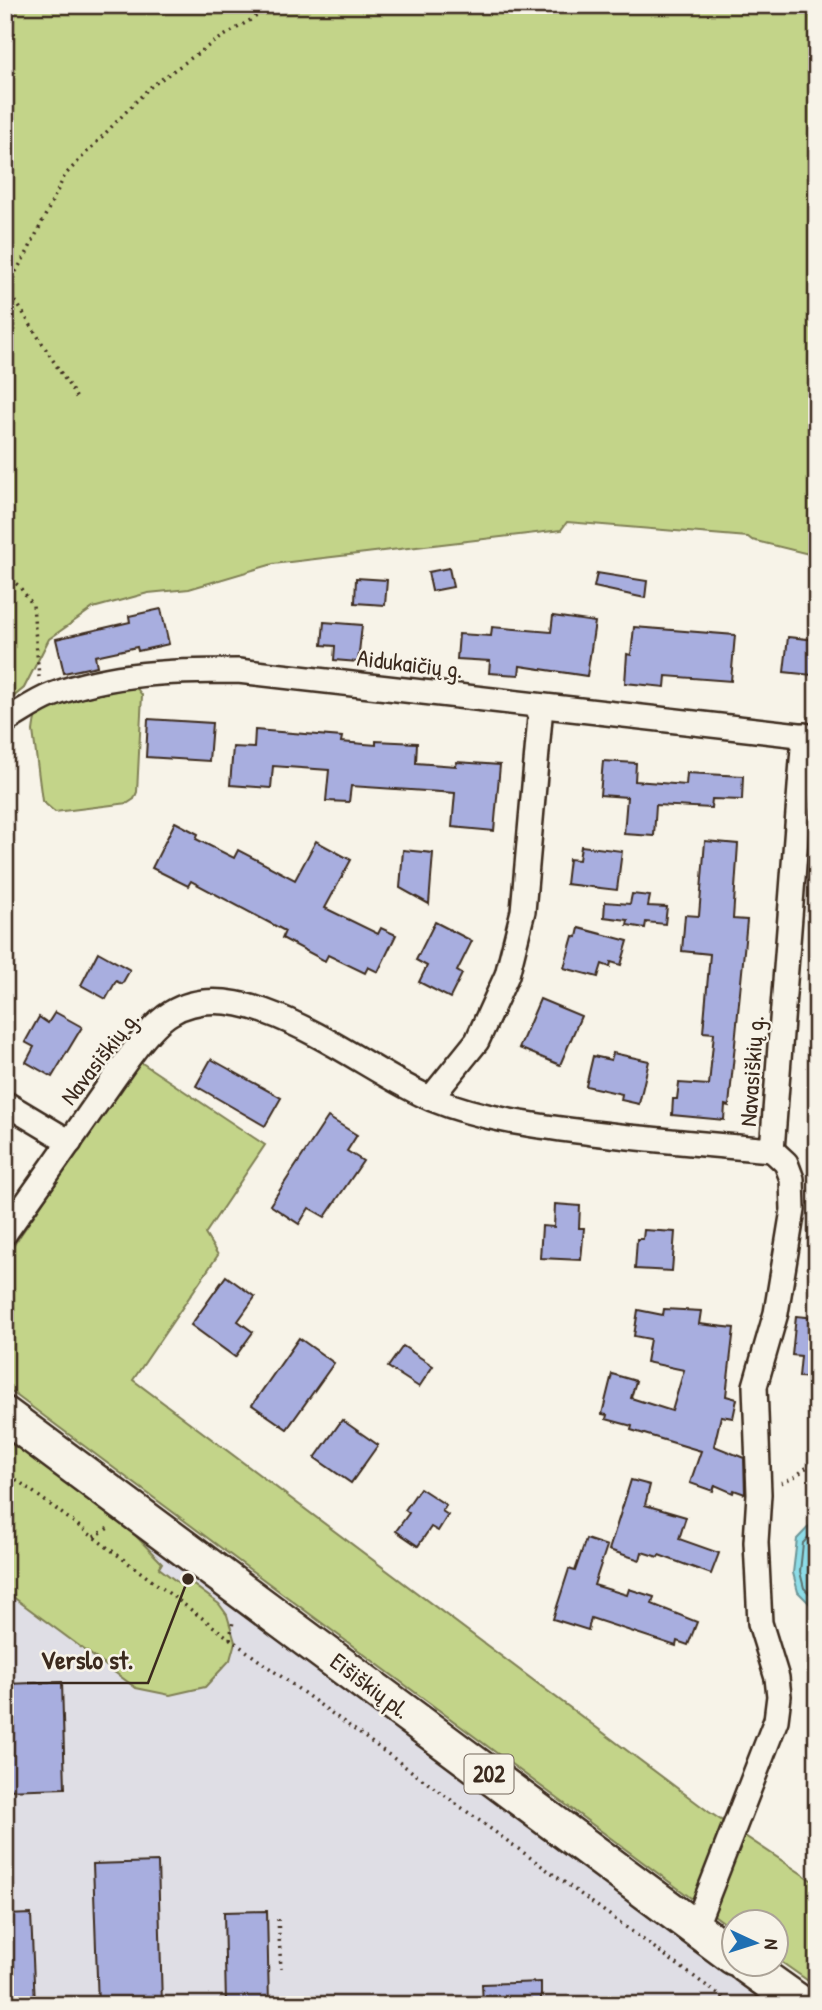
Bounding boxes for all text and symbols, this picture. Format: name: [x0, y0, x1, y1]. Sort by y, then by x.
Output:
street label: Aidukaičių g.: [355, 641, 465, 685]
street label: Navasiškių g.: [52, 1004, 146, 1111]
street label: Navasiškių g.: [731, 1014, 771, 1128]
callout: Verslo st.: [27, 1636, 148, 1683]
text: Verslo st.: [41, 1642, 133, 1677]
street label: Eišiškių pl.: [324, 1645, 417, 1726]
road number: 202: [464, 1754, 514, 1794]
north arrow: [720, 1909, 790, 1979]
text: N: [759, 1938, 785, 1950]

